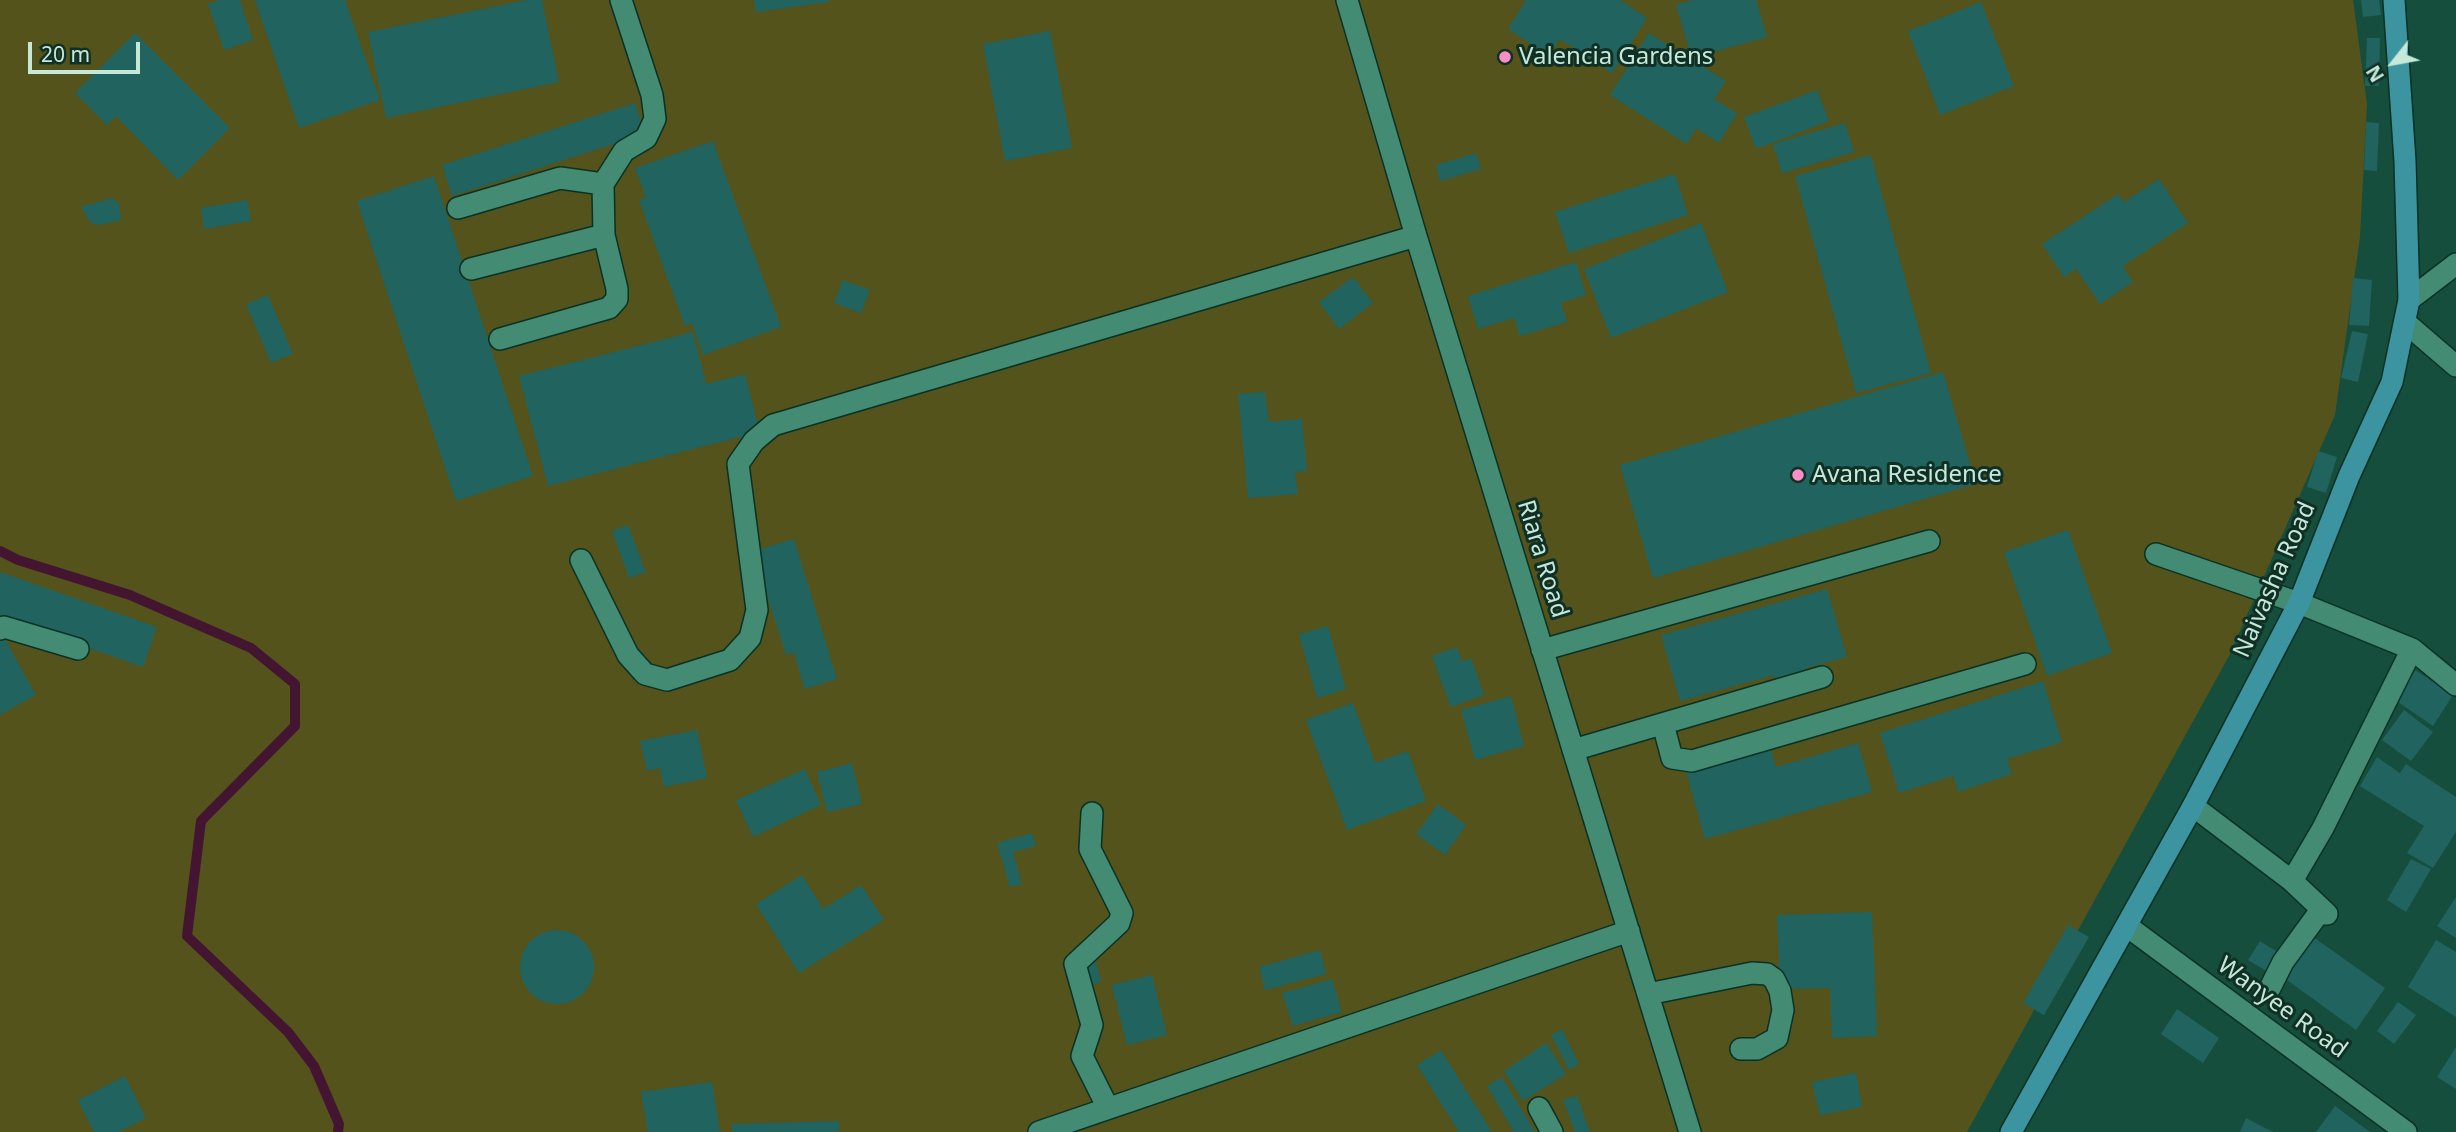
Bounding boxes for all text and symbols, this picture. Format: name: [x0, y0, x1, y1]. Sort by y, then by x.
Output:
scale bar: [32, 28, 144, 72]
north arrow: [2358, 28, 2428, 98]
text: 20 m: [41, 40, 90, 68]
place label: Valencia Gardens: [1519, 43, 1713, 71]
marker: Valencia Gardens: [1497, 49, 1513, 65]
text: N: [2360, 61, 2390, 87]
place label: Avana Residence: [1812, 461, 2002, 489]
marker: Avana Residence: [1790, 467, 1806, 483]
street label: Riara Road: [1510, 497, 1574, 621]
street label: Naivasha Road: [2228, 498, 2322, 662]
street label: Wanyee Road: [2212, 951, 2352, 1065]

